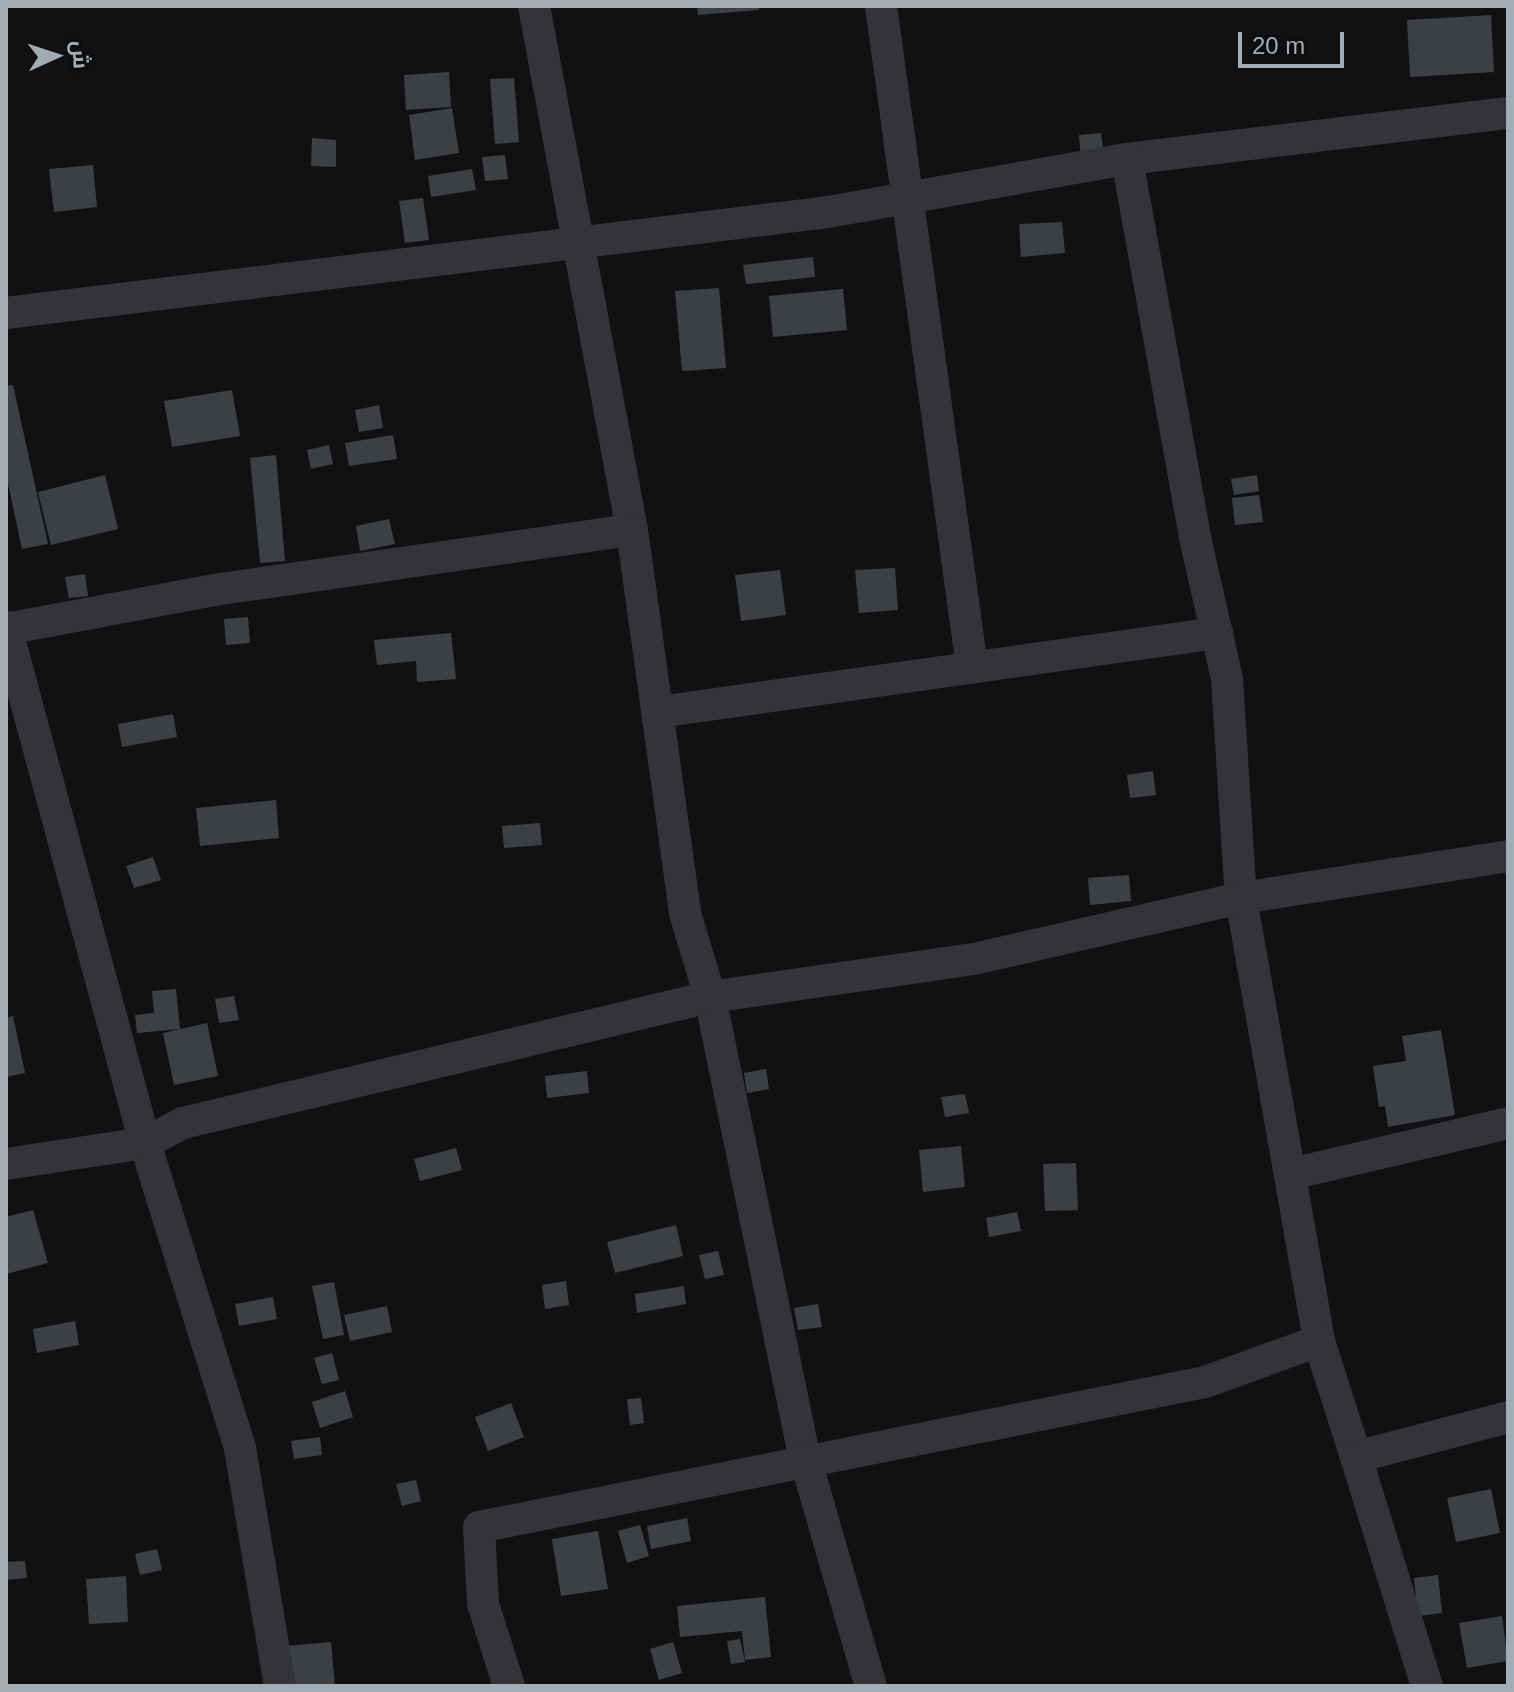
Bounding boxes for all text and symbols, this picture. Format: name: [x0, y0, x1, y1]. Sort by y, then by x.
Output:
north arrow: [16, 16, 96, 96]
scale bar: [1242, 16, 1348, 66]
text: 20 m: [1252, 32, 1305, 59]
text: ش: [67, 40, 94, 69]

